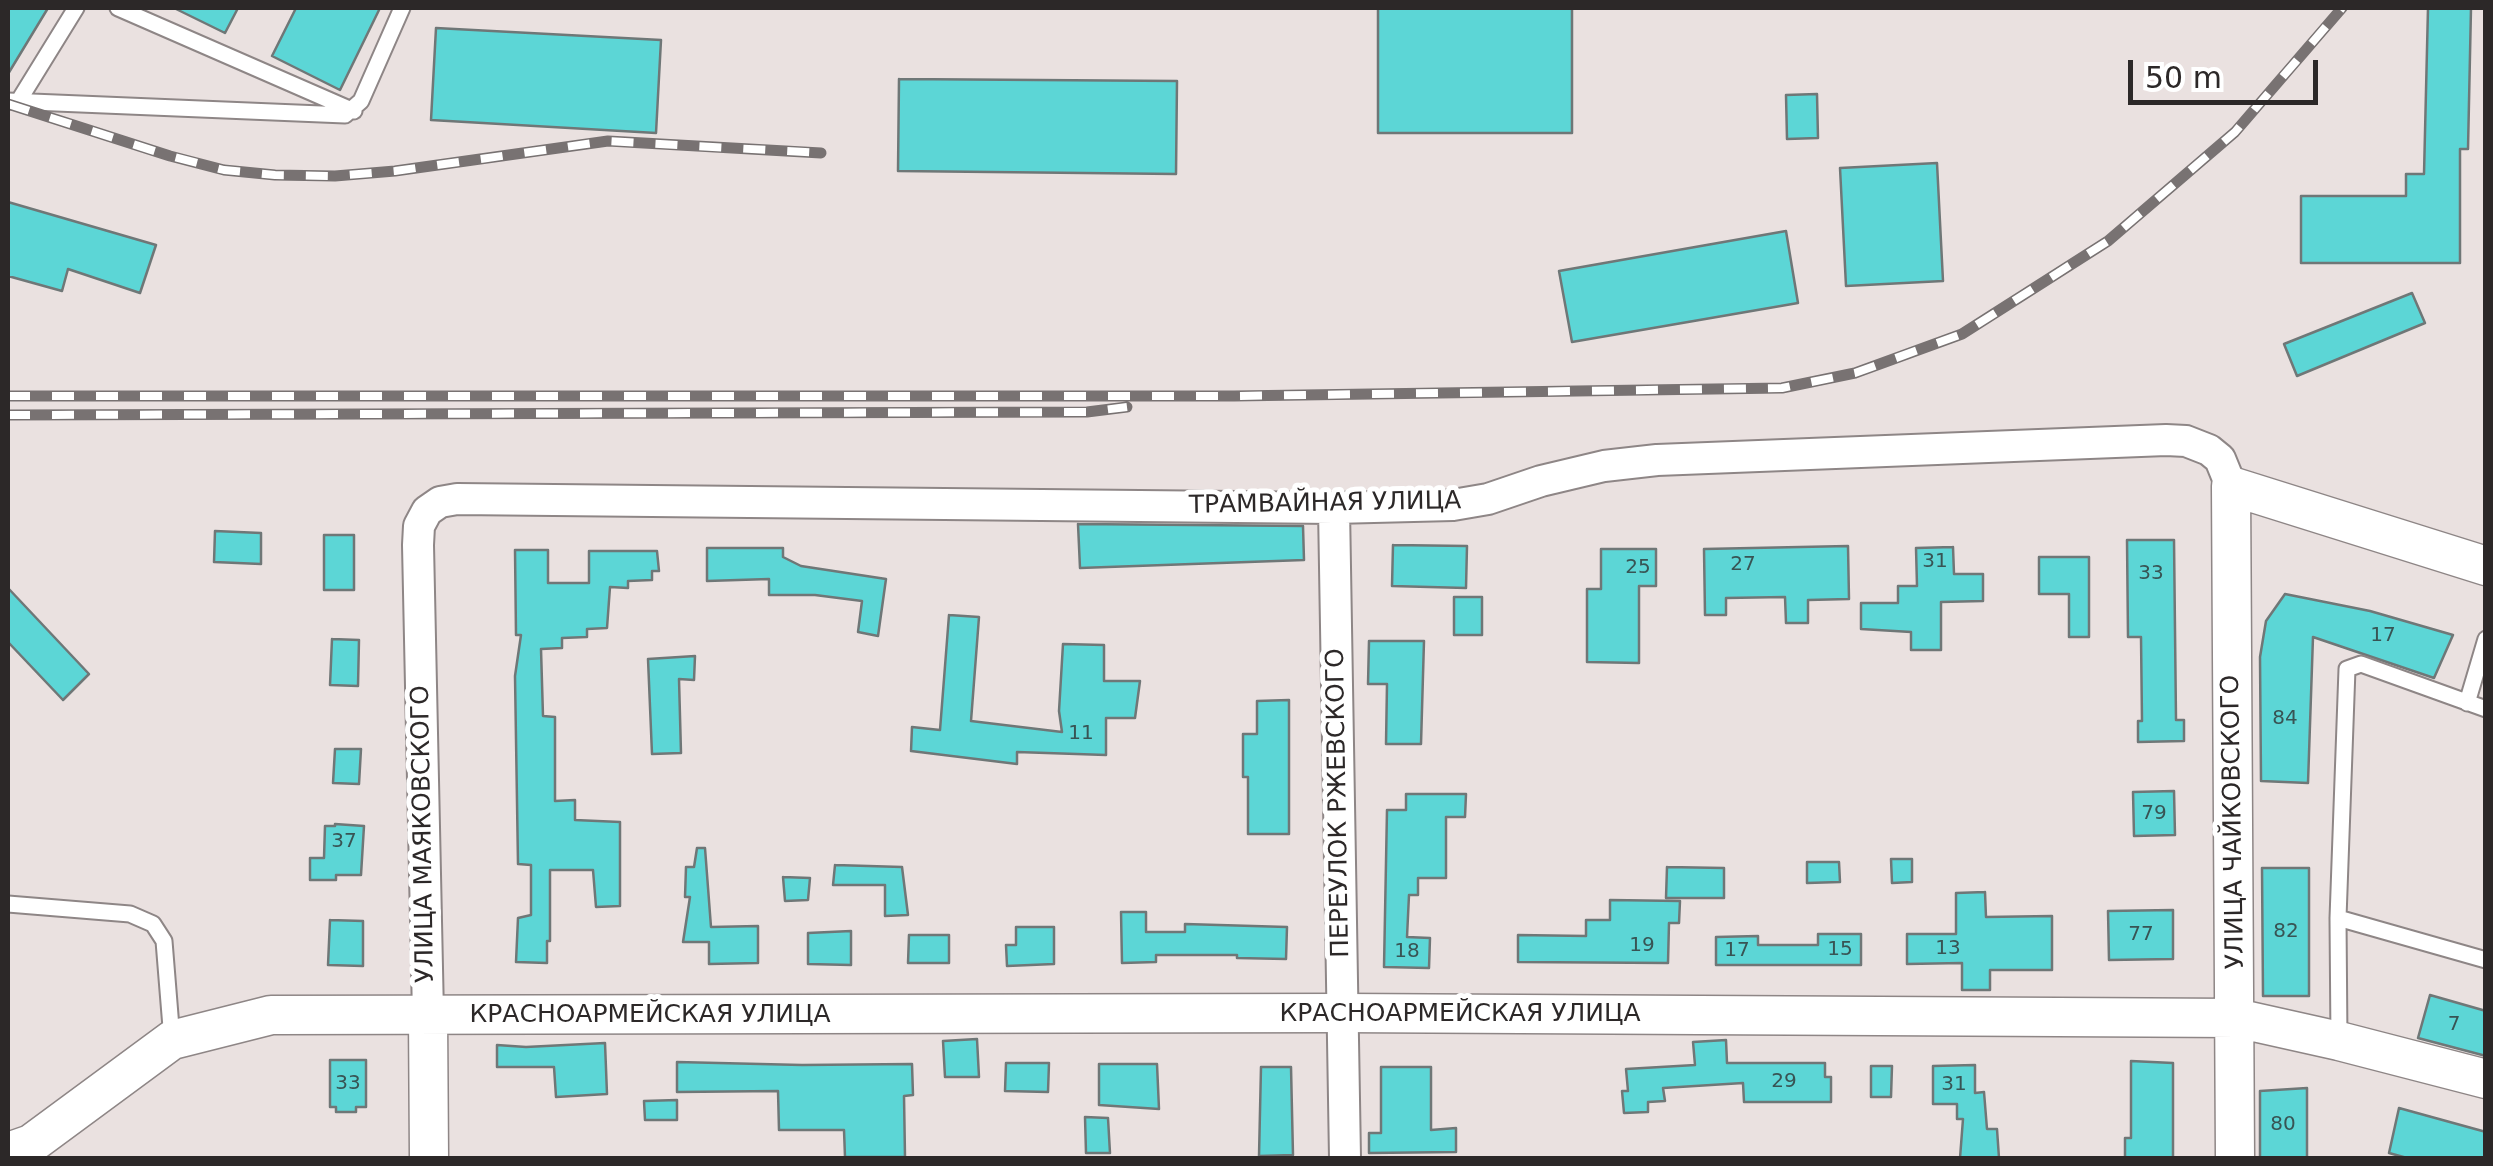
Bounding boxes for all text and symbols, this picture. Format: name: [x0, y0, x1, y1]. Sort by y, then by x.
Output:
scale bar: [2133, 40, 2323, 102]
text: 50 m: [2145, 60, 2222, 95]
street label: ТРАМВАЙНАЯ УЛИЦА: [1189, 487, 1461, 521]
house number: 31: [1922, 550, 1948, 574]
house number: 27: [1730, 553, 1756, 577]
house number: 25: [1625, 556, 1651, 580]
house number: 33: [2138, 562, 2164, 586]
house number: 17: [2370, 624, 2396, 648]
street label: ПЕРЕУЛОК РЖЕВСКОГО: [1321, 648, 1357, 958]
street label: УЛИЦА ЧАЙКОВСКОГО: [2216, 675, 2252, 969]
street label: УЛИЦА МАЯКОВСКОГО: [406, 685, 442, 983]
house number: 84: [2272, 707, 2298, 731]
house number: 11: [1068, 722, 1094, 746]
house number: 79: [2141, 802, 2167, 826]
house number: 37: [331, 830, 357, 854]
house number: 82: [2273, 920, 2299, 944]
house number: 77: [2128, 923, 2154, 947]
house number: 19: [1629, 934, 1655, 958]
house number: 13: [1935, 937, 1961, 961]
house number: 15: [1827, 938, 1853, 962]
house number: 17: [1724, 939, 1750, 963]
house number: 18: [1394, 940, 1420, 964]
street label: КРАСНОАРМЕЙСКАЯ УЛИЦА: [1280, 999, 1640, 1029]
street label: КРАСНОАРМЕЙСКАЯ УЛИЦА: [470, 1000, 830, 1030]
house number: 7: [2448, 1013, 2460, 1037]
house number: 29: [1771, 1070, 1797, 1094]
house number: 33: [335, 1072, 361, 1096]
house number: 31: [1941, 1073, 1967, 1097]
house number: 80: [2270, 1113, 2296, 1137]

